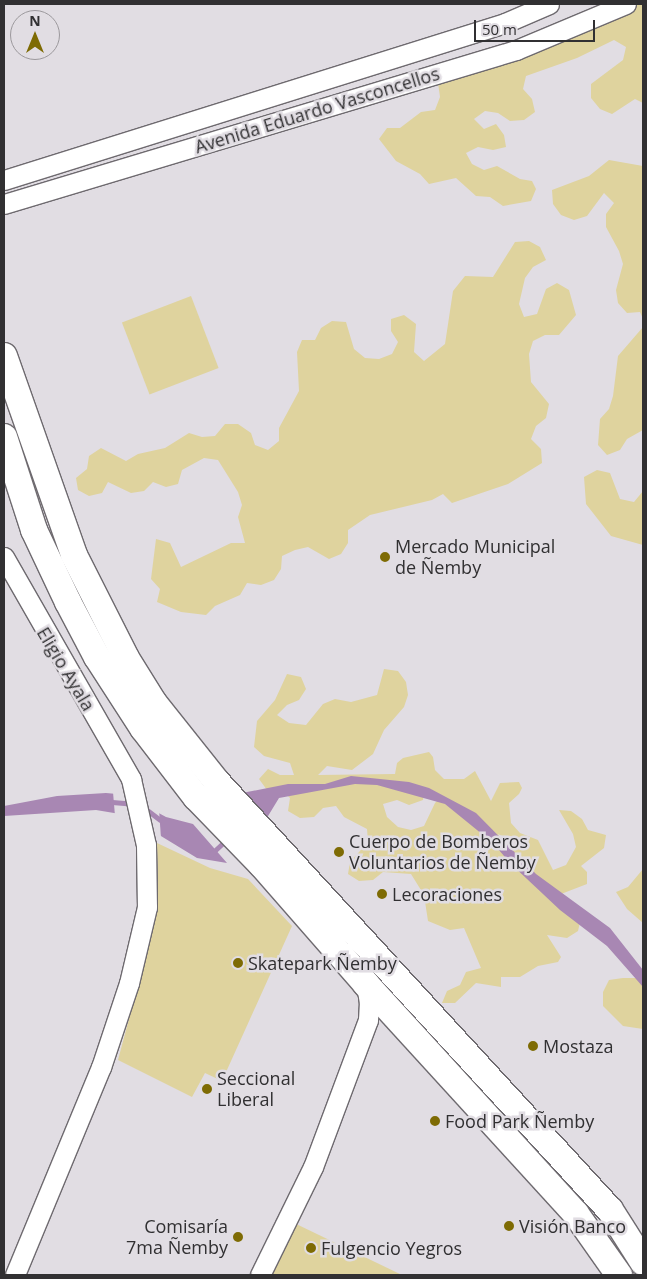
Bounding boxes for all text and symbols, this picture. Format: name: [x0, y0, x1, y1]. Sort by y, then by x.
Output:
north arrow: [10, 10, 60, 60]
scale bar: [477, 10, 598, 42]
text: N: [29, 11, 41, 30]
text: 50 m: [482, 19, 517, 39]
street label: Avenida Eduardo Vasconcellos: [192, 62, 442, 158]
place label: Mercado Municipal de Ñemby: [395, 536, 555, 578]
marker: Mercado Municipal de Ñemby: [379, 551, 391, 563]
street label: Eligio Ayala: [33, 623, 99, 715]
place label: Cuerpo de Bomberos Voluntarios de Ñemby: [349, 831, 536, 874]
marker: Cuerpo de Bomberos Voluntarios de Ñemby: [333, 846, 345, 858]
place label: Lecoraciones: [392, 883, 502, 905]
marker: Lecoraciones: [376, 888, 388, 900]
place label: Skatepark Ñemby: [248, 952, 397, 974]
marker: Skatepark Ñemby: [232, 957, 244, 969]
place label: Mostaza: [543, 1035, 613, 1057]
marker: Mostaza: [527, 1040, 539, 1052]
place label: Seccional Liberal: [217, 1068, 295, 1110]
marker: Seccional Liberal: [201, 1083, 213, 1095]
place label: Food Park Ñemby: [445, 1110, 594, 1132]
marker: Food Park Ñemby: [429, 1115, 441, 1127]
place label: Visión Banco: [519, 1215, 626, 1237]
place label: Comisaría 7ma Ñemby: [126, 1216, 228, 1258]
marker: Visión Banco: [503, 1220, 515, 1232]
marker: Comisaría 7ma Ñemby: [232, 1231, 244, 1243]
place label: Fulgencio Yegros: [321, 1237, 462, 1259]
marker: Fulgencio Yegros: [305, 1242, 317, 1254]

